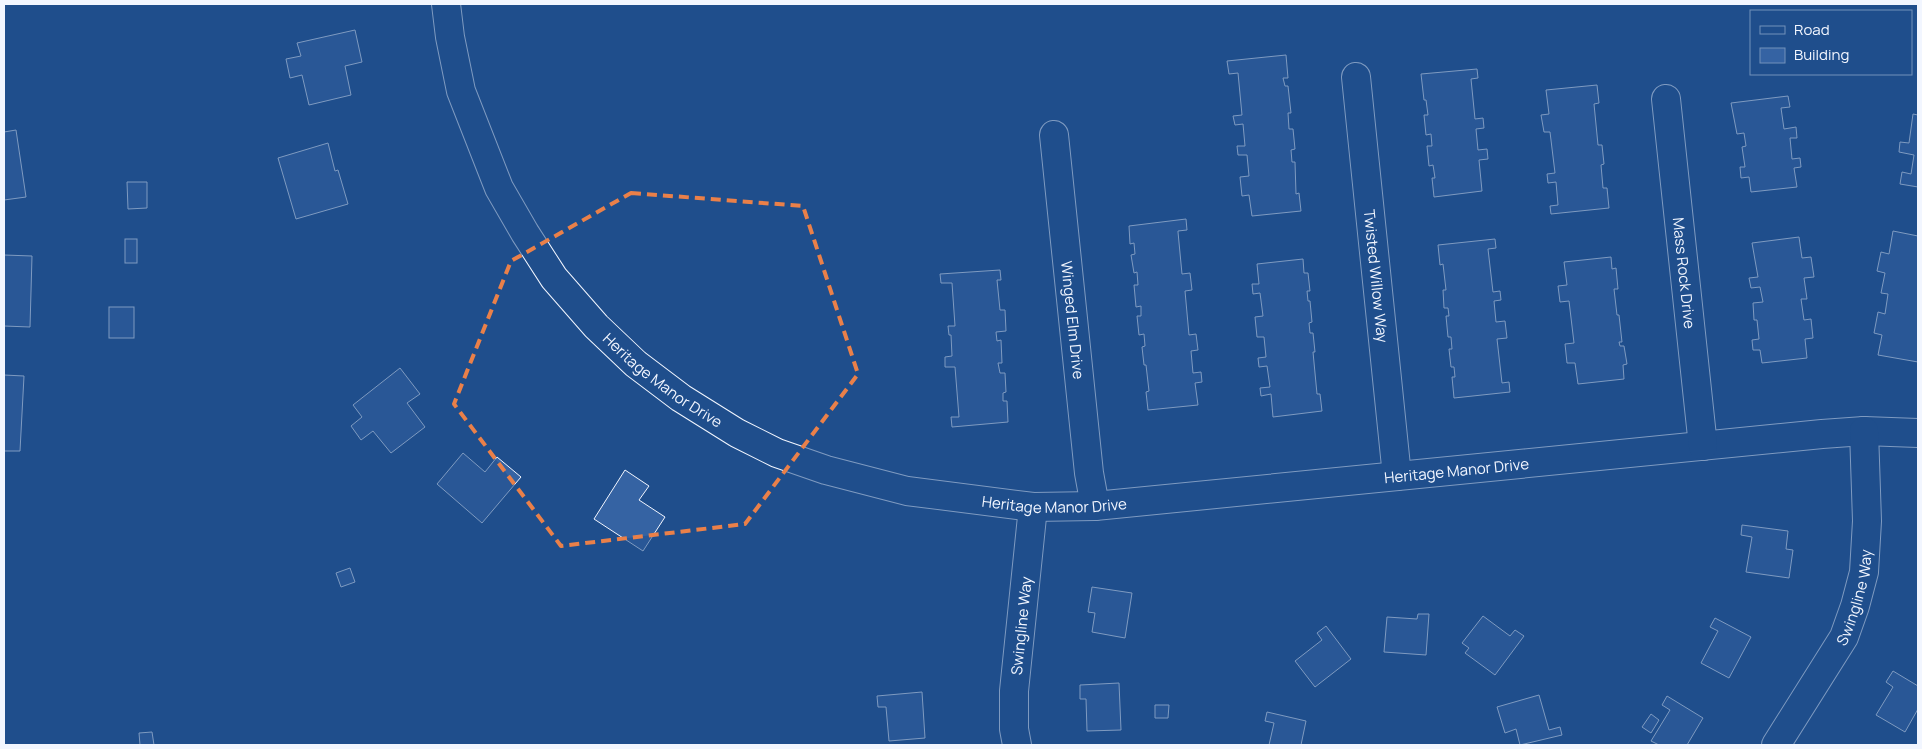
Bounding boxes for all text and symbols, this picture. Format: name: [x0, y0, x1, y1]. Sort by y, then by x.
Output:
legend: [1750, 10, 1912, 75]
text: Road: [1794, 19, 1830, 40]
text: Building: [1794, 44, 1849, 65]
street label: Twisted Willow Way: [1359, 208, 1394, 344]
street label: Mass Rock Drive: [1668, 216, 1701, 330]
street label: Winged Elm Drive: [1057, 260, 1090, 380]
street label: Heritage Manor Drive: [599, 328, 727, 432]
street label: Heritage Manor Drive: [1383, 453, 1530, 488]
street label: Heritage Manor Drive: [981, 490, 1128, 518]
street label: Swingline Way: [1831, 549, 1876, 649]
street label: Swingline Way: [1005, 575, 1036, 676]

